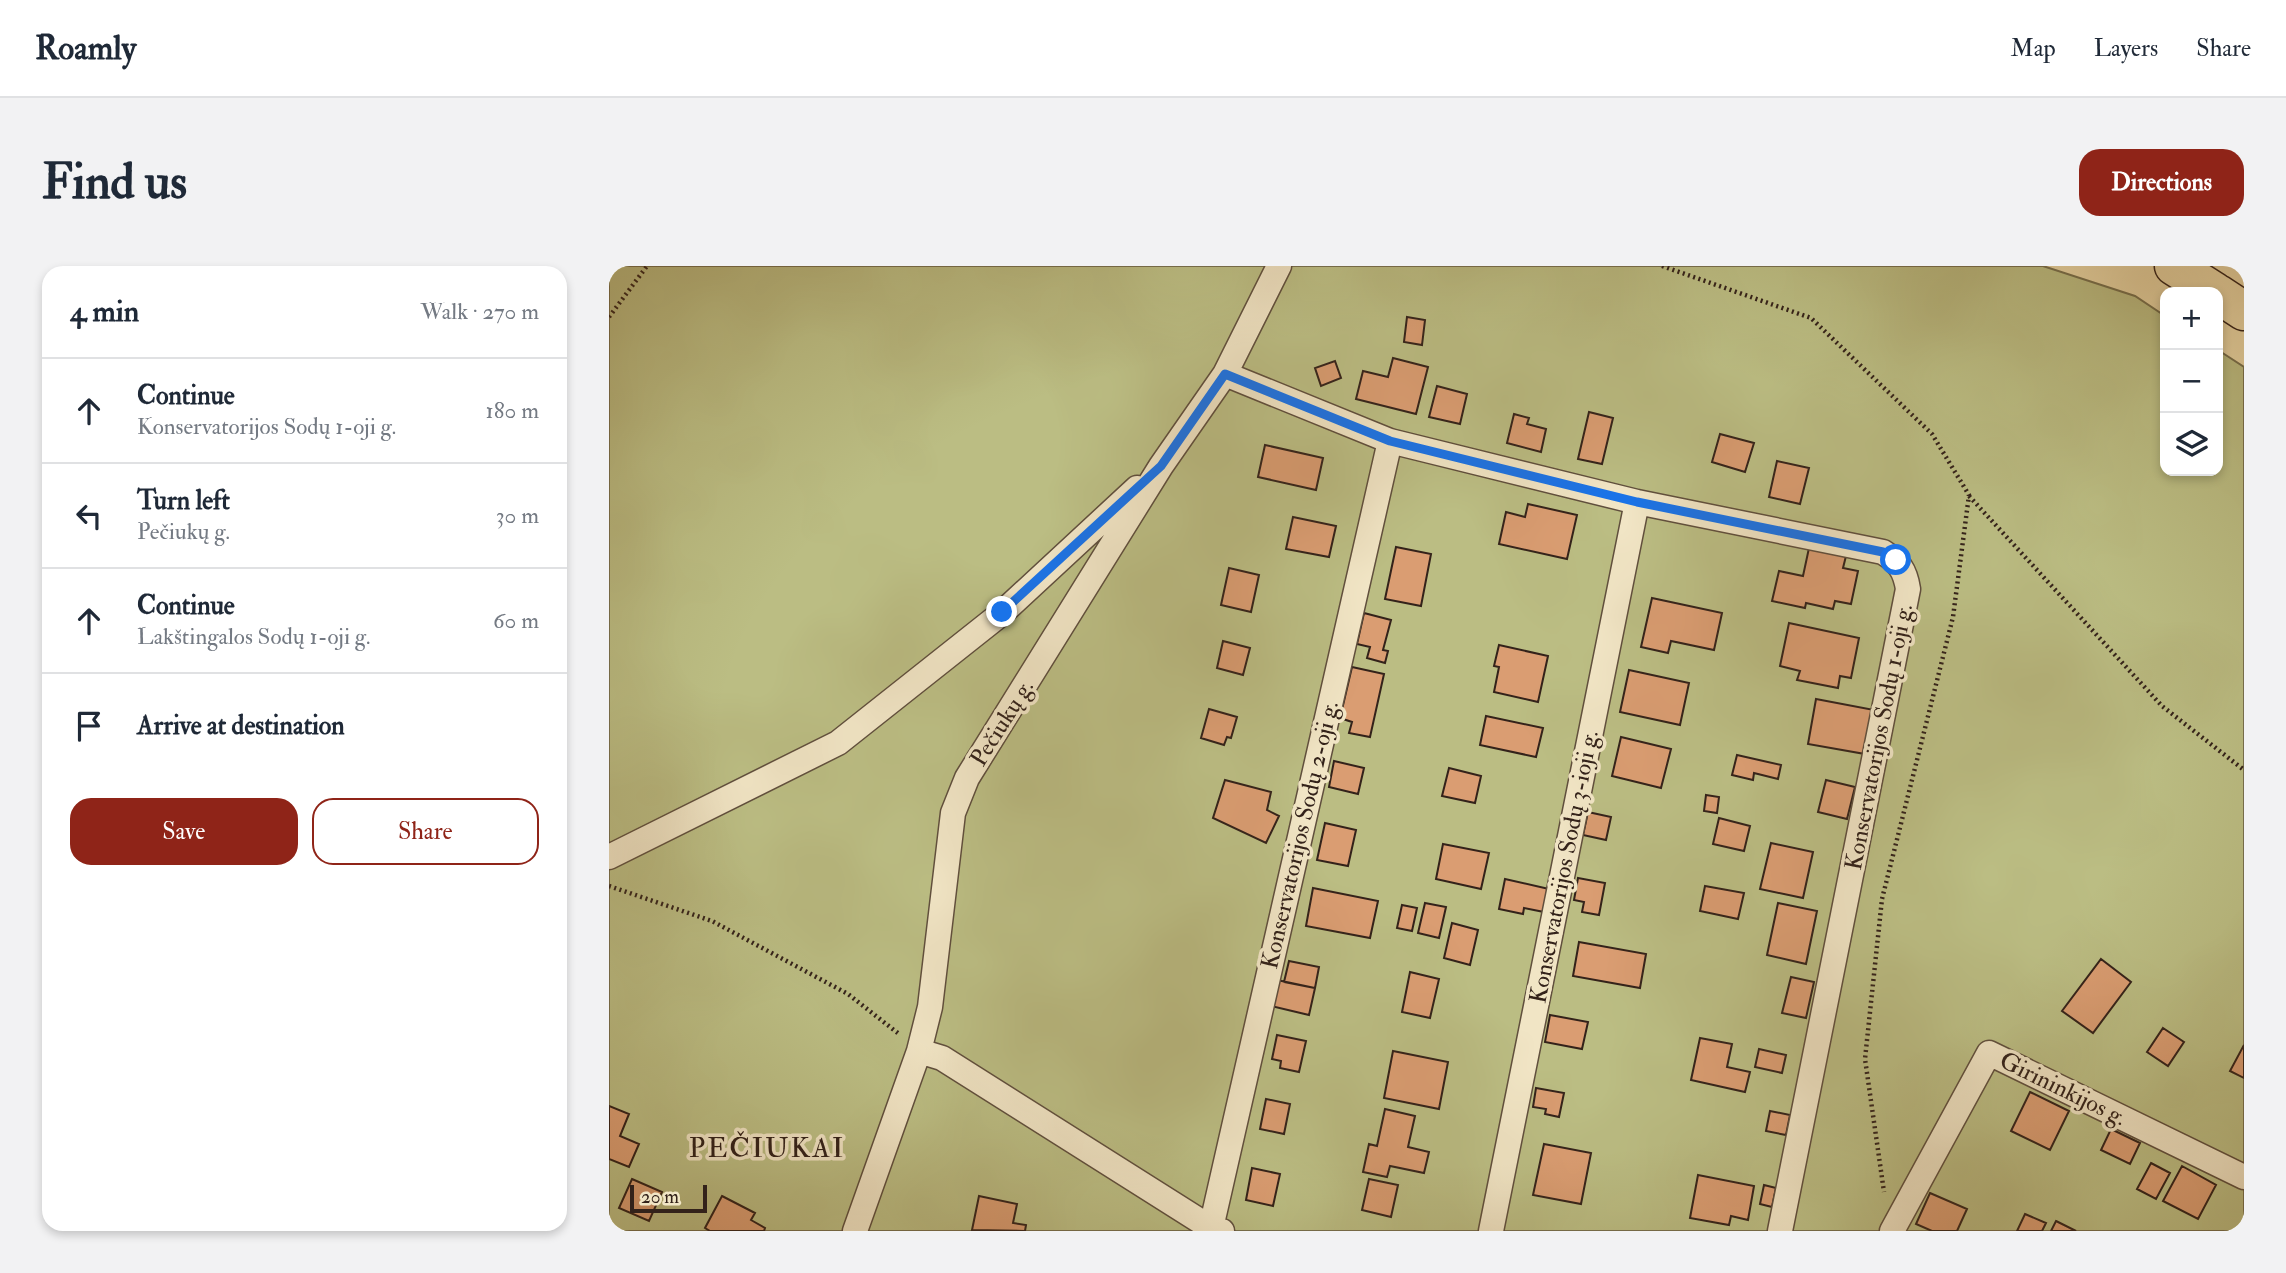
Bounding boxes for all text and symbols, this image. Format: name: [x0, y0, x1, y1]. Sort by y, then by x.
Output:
text: Roamly: [35, 28, 136, 69]
text: Map: [2011, 33, 2056, 64]
text: Layers: [2094, 33, 2158, 64]
text: Share: [2196, 33, 2251, 64]
button: Directions: [2079, 149, 2244, 216]
text: Find us: [42, 152, 187, 213]
map controls: [2160, 287, 2223, 476]
button: +: [2160, 287, 2223, 350]
text: 4 min: [70, 293, 139, 330]
text: Walk · 270 m: [420, 297, 539, 326]
button: −: [2160, 350, 2223, 413]
text: Continue: [137, 380, 235, 412]
icon: ahead: [70, 392, 108, 430]
text: 180 m: [486, 396, 539, 425]
text: Konservatorijos Sodų 1-oji g.: [137, 412, 396, 441]
button: layers: [2160, 413, 2223, 476]
text: Turn left: [137, 485, 230, 517]
icon: left: [70, 497, 108, 535]
text: 30 m: [496, 501, 539, 530]
text: Pečiukų g.: [137, 517, 230, 546]
route start: [1880, 544, 1911, 575]
text: Continue: [137, 590, 235, 622]
route end: [986, 596, 1017, 627]
street label: Konservatorijos Sodų 1-oji g.: [1838, 601, 1920, 873]
icon: ahead: [70, 602, 108, 640]
text: 60 m: [493, 606, 539, 635]
text: Lakštingalos Sodų 1-oji g.: [137, 622, 371, 651]
street label: Pečiukų g.: [963, 674, 1041, 772]
street label: Konservatorijos Sodų 2-oji g.: [1254, 698, 1346, 972]
icon: arrive: [70, 707, 108, 745]
text: Arrive at destination: [137, 710, 345, 742]
street label: Konservatorijos Sodų 3-ioji g.: [1522, 728, 1606, 1006]
button: Save: [70, 798, 298, 865]
button: Share: [312, 798, 539, 865]
street label: Girininkijos g.: [1994, 1045, 2132, 1133]
district label: PEČIUKAI: [689, 1130, 845, 1166]
scale bar: [630, 1182, 707, 1214]
text: 20 m: [641, 1185, 679, 1209]

